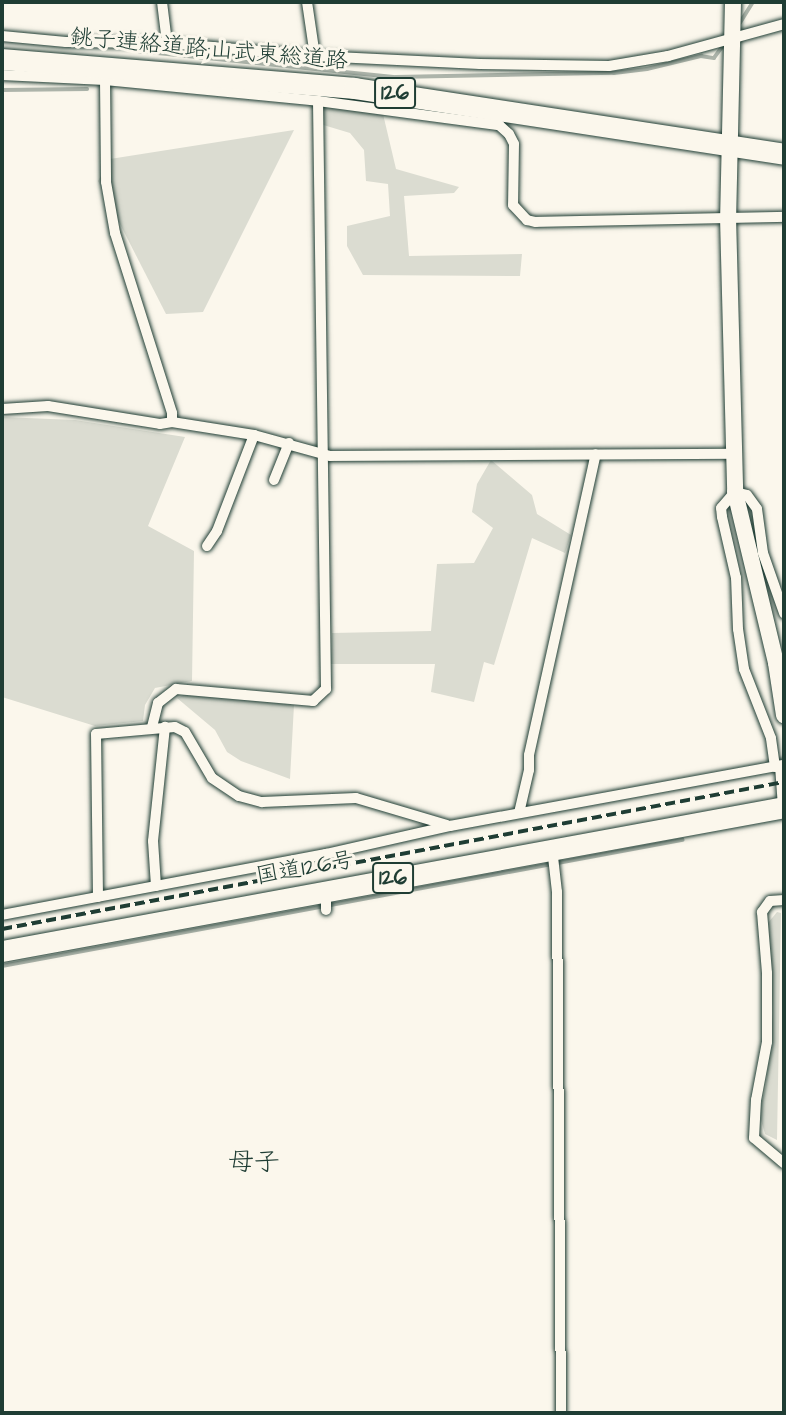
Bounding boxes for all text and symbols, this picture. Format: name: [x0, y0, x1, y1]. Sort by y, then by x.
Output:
street label: 銚子連絡道路;山武東総道路: [69, 23, 349, 75]
road number: 126: [374, 76, 416, 110]
street label: 国道126号: [254, 846, 356, 890]
road number: 126: [372, 860, 414, 896]
district label: 母子: [228, 1147, 280, 1179]

